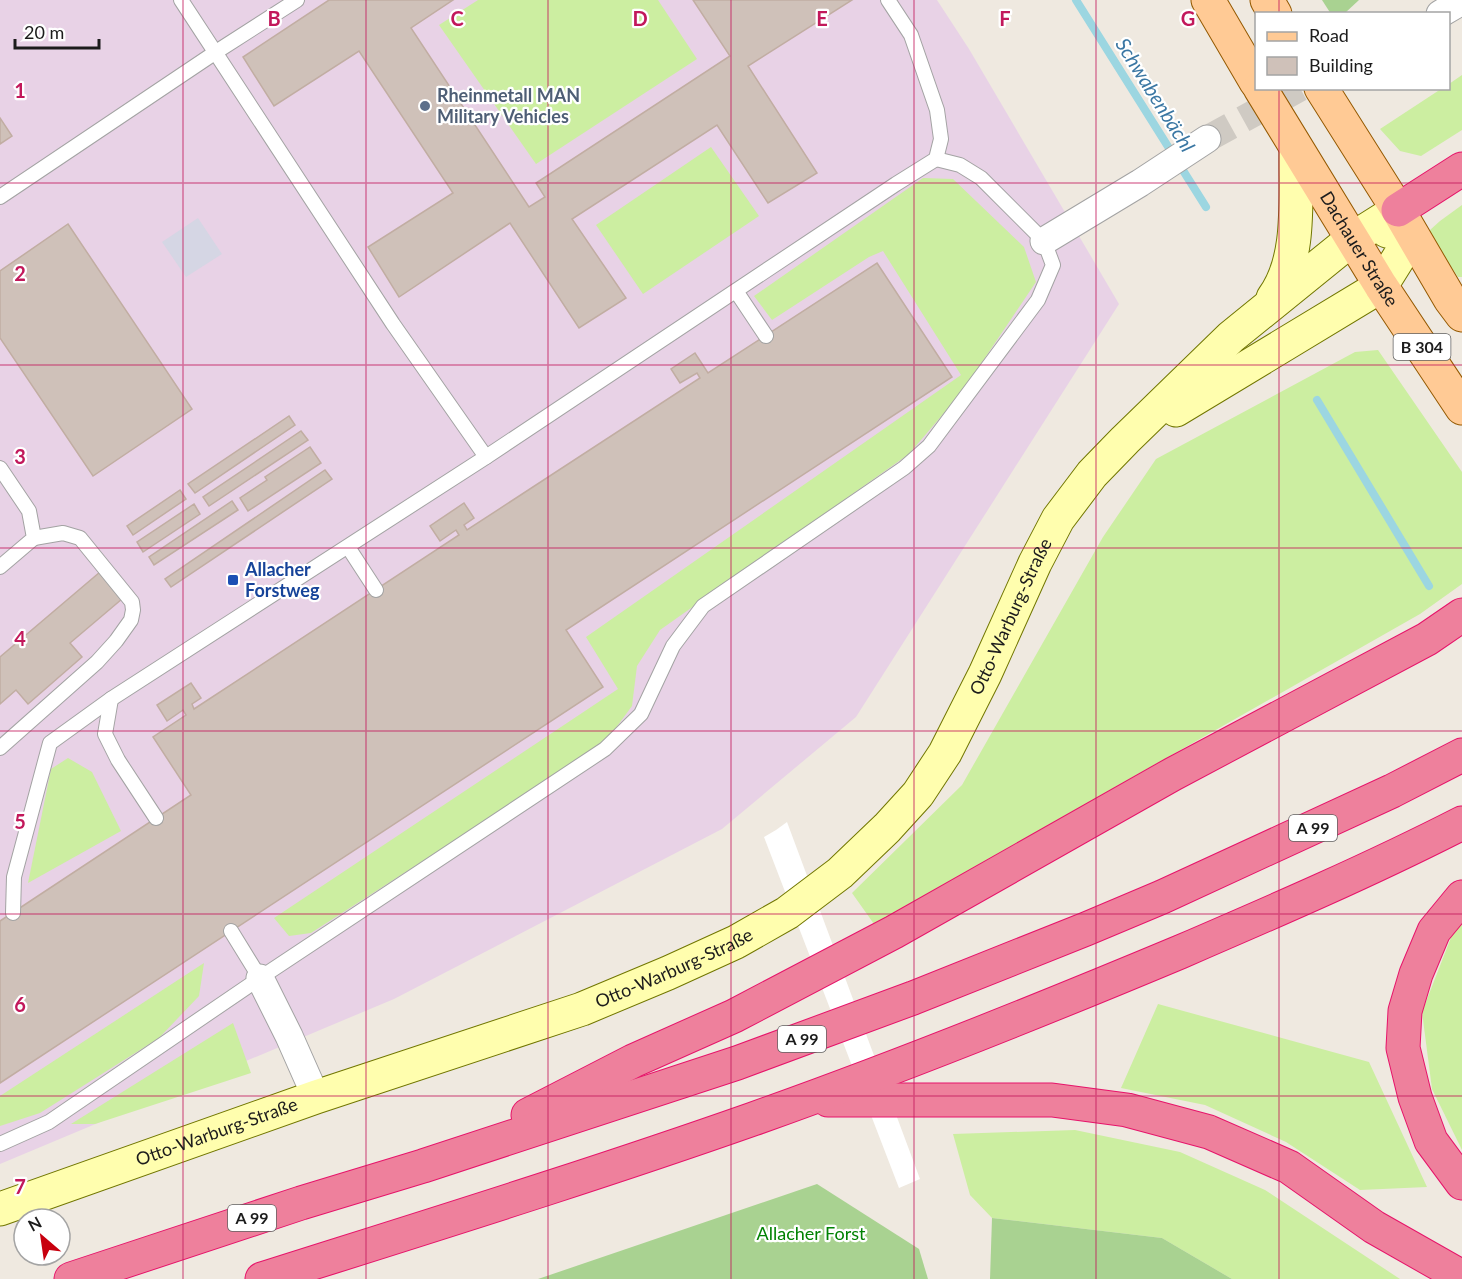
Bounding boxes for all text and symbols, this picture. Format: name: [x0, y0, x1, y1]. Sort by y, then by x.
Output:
text: B: [267, 6, 281, 30]
text: C: [450, 6, 464, 30]
text: D: [632, 6, 648, 30]
text: E: [816, 6, 828, 30]
text: F: [999, 6, 1011, 30]
text: G: [1181, 6, 1195, 30]
scale bar: [15, 12, 99, 50]
legend: [1255, 12, 1450, 90]
text: 20 m: [24, 21, 64, 43]
text: Road: [1309, 24, 1349, 46]
water label: Schwabenbächl: [1111, 33, 1201, 156]
text: Building: [1309, 54, 1373, 76]
text: 1: [14, 78, 26, 102]
place label: Rheinmetall MAN Military Vehicles: [437, 84, 580, 127]
marker: Rheinmetall MAN Military Vehicles: [418, 99, 432, 113]
street label: Dachauer Straße: [1316, 187, 1404, 310]
text: 2: [14, 261, 26, 285]
road number: B 304: [1394, 334, 1450, 360]
text: 3: [14, 444, 26, 468]
street label: Otto-Warburg-Straße: [964, 534, 1056, 698]
place label: Allacher Forstweg: [244, 558, 320, 601]
marker: Allacher Forstweg: [226, 573, 240, 587]
text: 4: [14, 626, 26, 650]
text: 5: [14, 809, 26, 833]
road number: A 99: [1289, 815, 1337, 841]
street label: Otto-Warburg-Straße: [592, 923, 756, 1012]
text: 6: [14, 992, 26, 1016]
road number: A 99: [778, 1026, 826, 1052]
street label: Otto-Warburg-Straße: [133, 1092, 300, 1170]
text: 7: [14, 1174, 26, 1198]
road number: A 99: [228, 1205, 276, 1231]
north arrow: [12, 1207, 72, 1267]
text: N: [24, 1212, 44, 1235]
park label: Allacher Forst: [757, 1222, 866, 1244]

